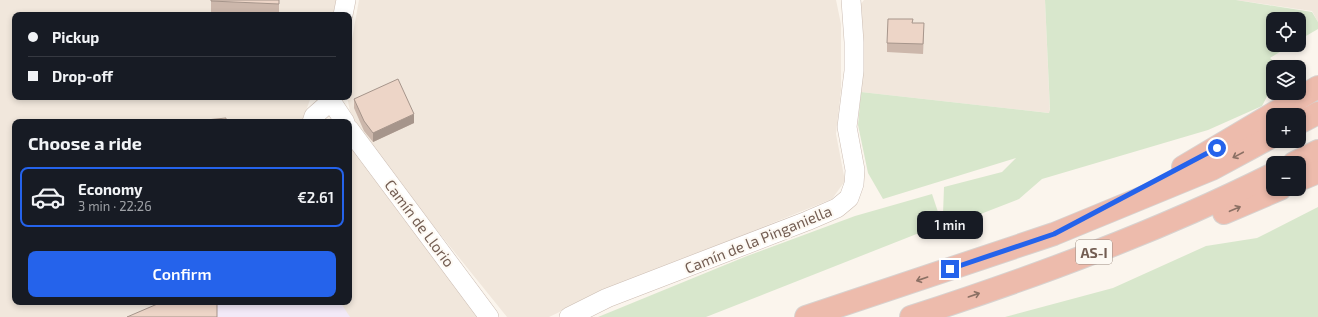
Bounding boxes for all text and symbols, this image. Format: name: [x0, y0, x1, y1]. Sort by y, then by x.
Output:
map controls: [1266, 12, 1306, 196]
button: locate: [1266, 12, 1306, 52]
text: Pickup: [52, 28, 99, 46]
button: layers: [1266, 60, 1306, 100]
text: Drop-off: [52, 67, 113, 85]
button: +: [1266, 108, 1306, 148]
text: Choose a ride: [28, 132, 142, 154]
route start: [1208, 139, 1226, 157]
one-way arrow: [1233, 151, 1245, 159]
button: −: [1266, 156, 1306, 196]
street label: Camín de Llorio: [381, 176, 459, 270]
icon: car: [30, 179, 66, 215]
text: Economy: [78, 180, 143, 198]
text: €2.61: [297, 188, 334, 206]
text: 3 min · 22:26: [78, 198, 152, 214]
street label: Camín de la Pinganiella: [682, 201, 834, 277]
one-way arrow: [1229, 205, 1241, 212]
callout: 1 min: [917, 211, 983, 239]
text: 1 min: [935, 217, 965, 233]
road number: AS-I: [1076, 240, 1112, 264]
button: Confirm: [28, 251, 336, 297]
route end: [941, 260, 959, 278]
one-way arrow: [917, 275, 929, 283]
one-way arrow: [968, 291, 980, 299]

